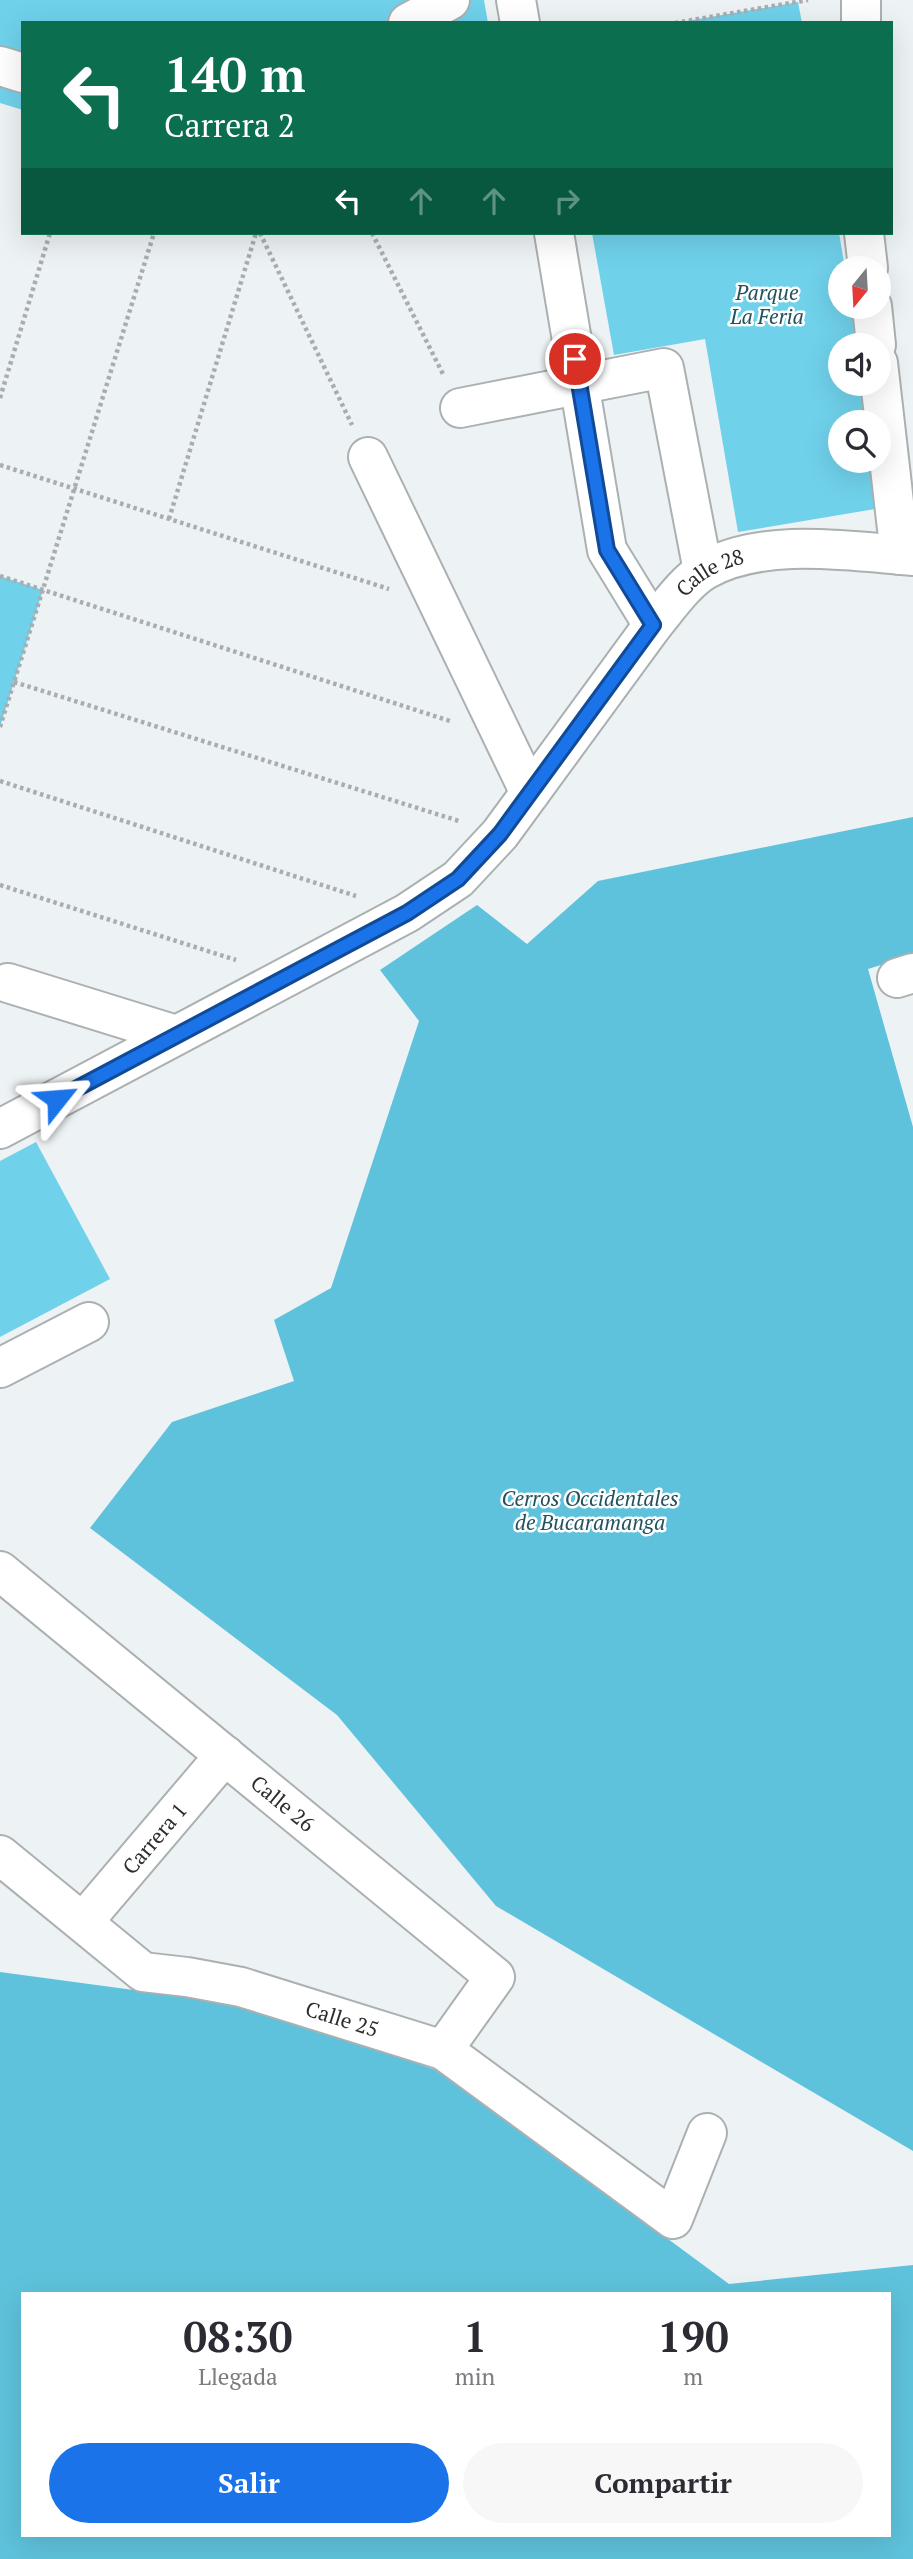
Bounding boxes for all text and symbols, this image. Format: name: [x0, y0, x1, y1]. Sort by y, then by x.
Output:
text: 140 m: [164, 41, 306, 106]
icon: left: [49, 49, 140, 140]
text: Carrera 2: [164, 104, 295, 146]
icon: left: [329, 182, 367, 220]
icon: ahead: [402, 182, 440, 220]
icon: ahead: [475, 182, 513, 220]
icon: right: [548, 182, 586, 220]
north arrow: [828, 256, 891, 318]
map controls: [828, 256, 891, 473]
park label: Parque La Feria: [729, 278, 804, 330]
pin: [545, 329, 605, 389]
button: sound: [828, 333, 891, 396]
icon: arrive: [556, 340, 594, 378]
button: search: [828, 410, 891, 473]
street label: Calle 28: [669, 542, 747, 602]
position arrow: [20, 1062, 94, 1136]
park label: Cerros Occidentales de Bucaramanga: [501, 1484, 679, 1536]
street label: Calle 26: [245, 1769, 321, 1838]
street label: Carrera 1: [116, 1796, 193, 1880]
street label: Calle 25: [302, 1994, 382, 2043]
text: 08:30: [183, 2308, 293, 2364]
text: 1: [463, 2308, 487, 2364]
text: 190: [658, 2308, 729, 2364]
text: Llegada: [198, 2361, 278, 2392]
text: min: [455, 2361, 495, 2392]
text: m: [683, 2361, 703, 2392]
button: Salir: [49, 2443, 449, 2523]
button: Compartir: [463, 2443, 863, 2523]

